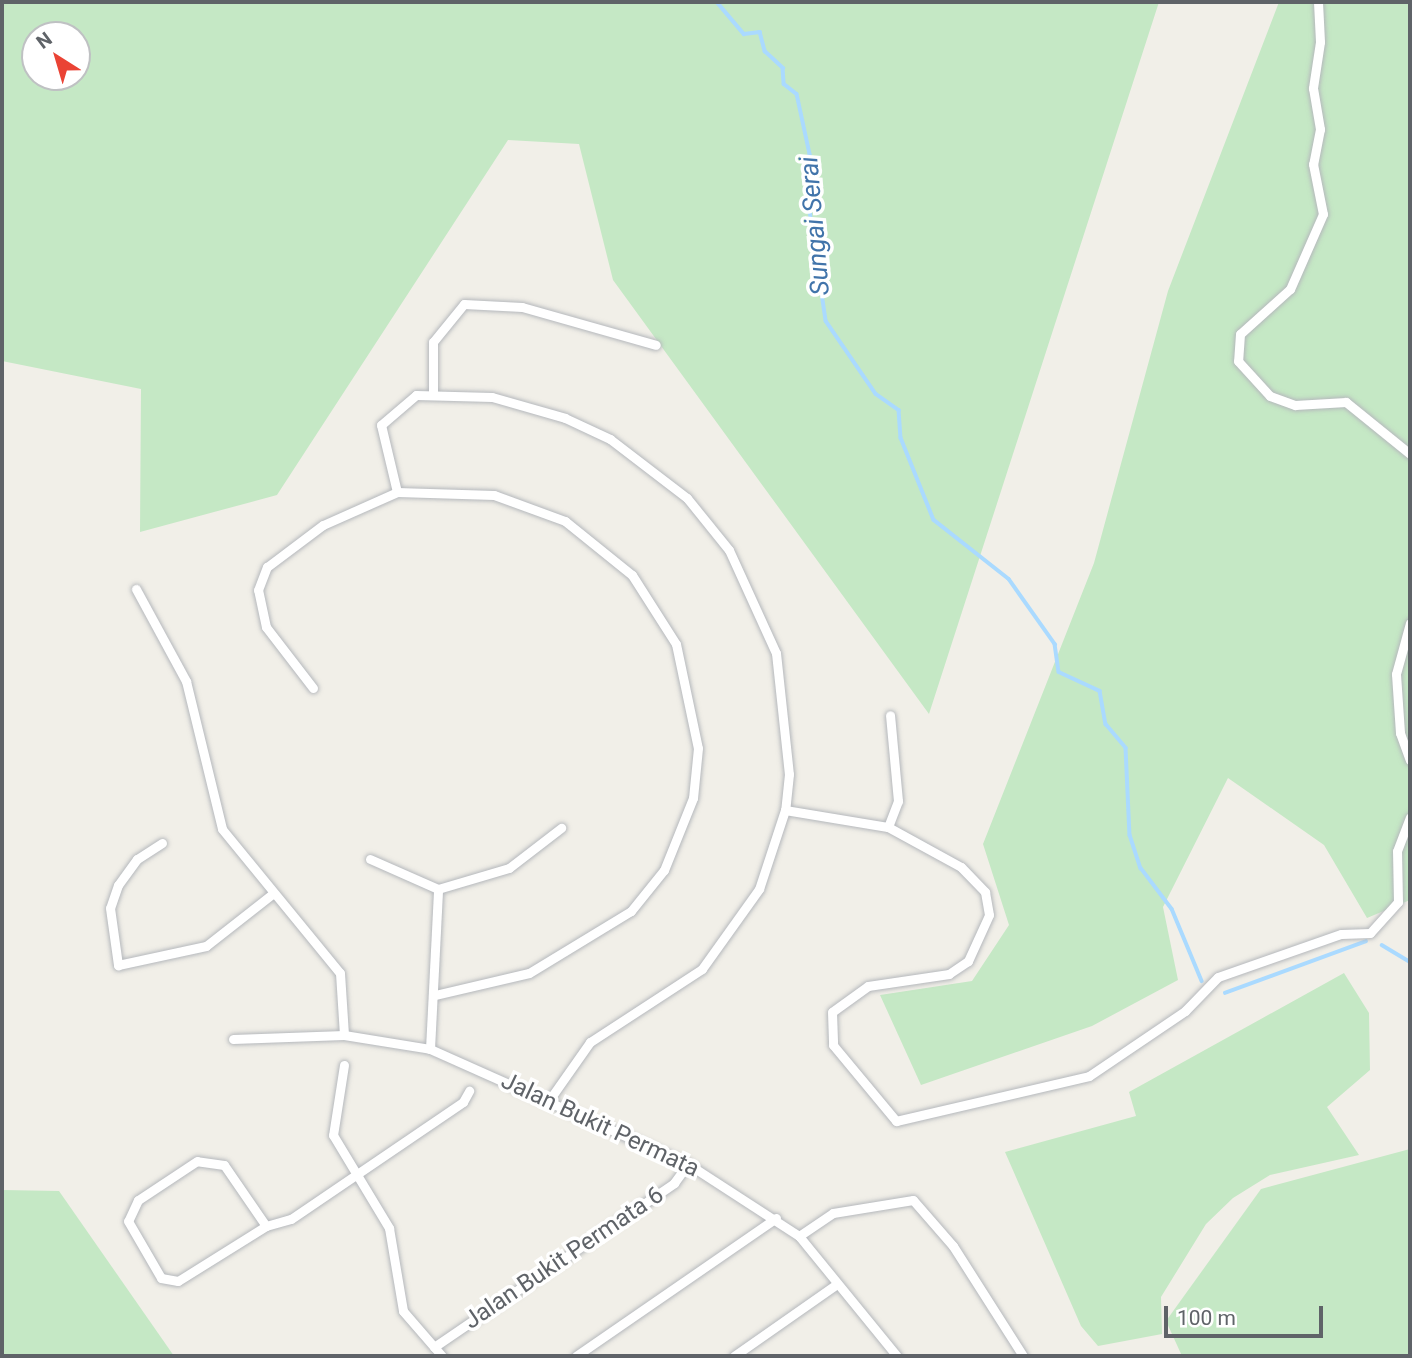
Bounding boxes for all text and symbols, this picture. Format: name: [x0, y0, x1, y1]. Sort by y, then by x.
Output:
north arrow: [21, 21, 91, 91]
text: N: [32, 27, 57, 54]
water label: Sungai Serai: [793, 155, 837, 297]
street label: Jalan Bukit Permata: [496, 1066, 704, 1184]
street label: Jalan Bukit Permata 6: [459, 1180, 669, 1336]
scale bar: [1167, 1292, 1326, 1336]
text: 100 m: [1177, 1306, 1236, 1330]

